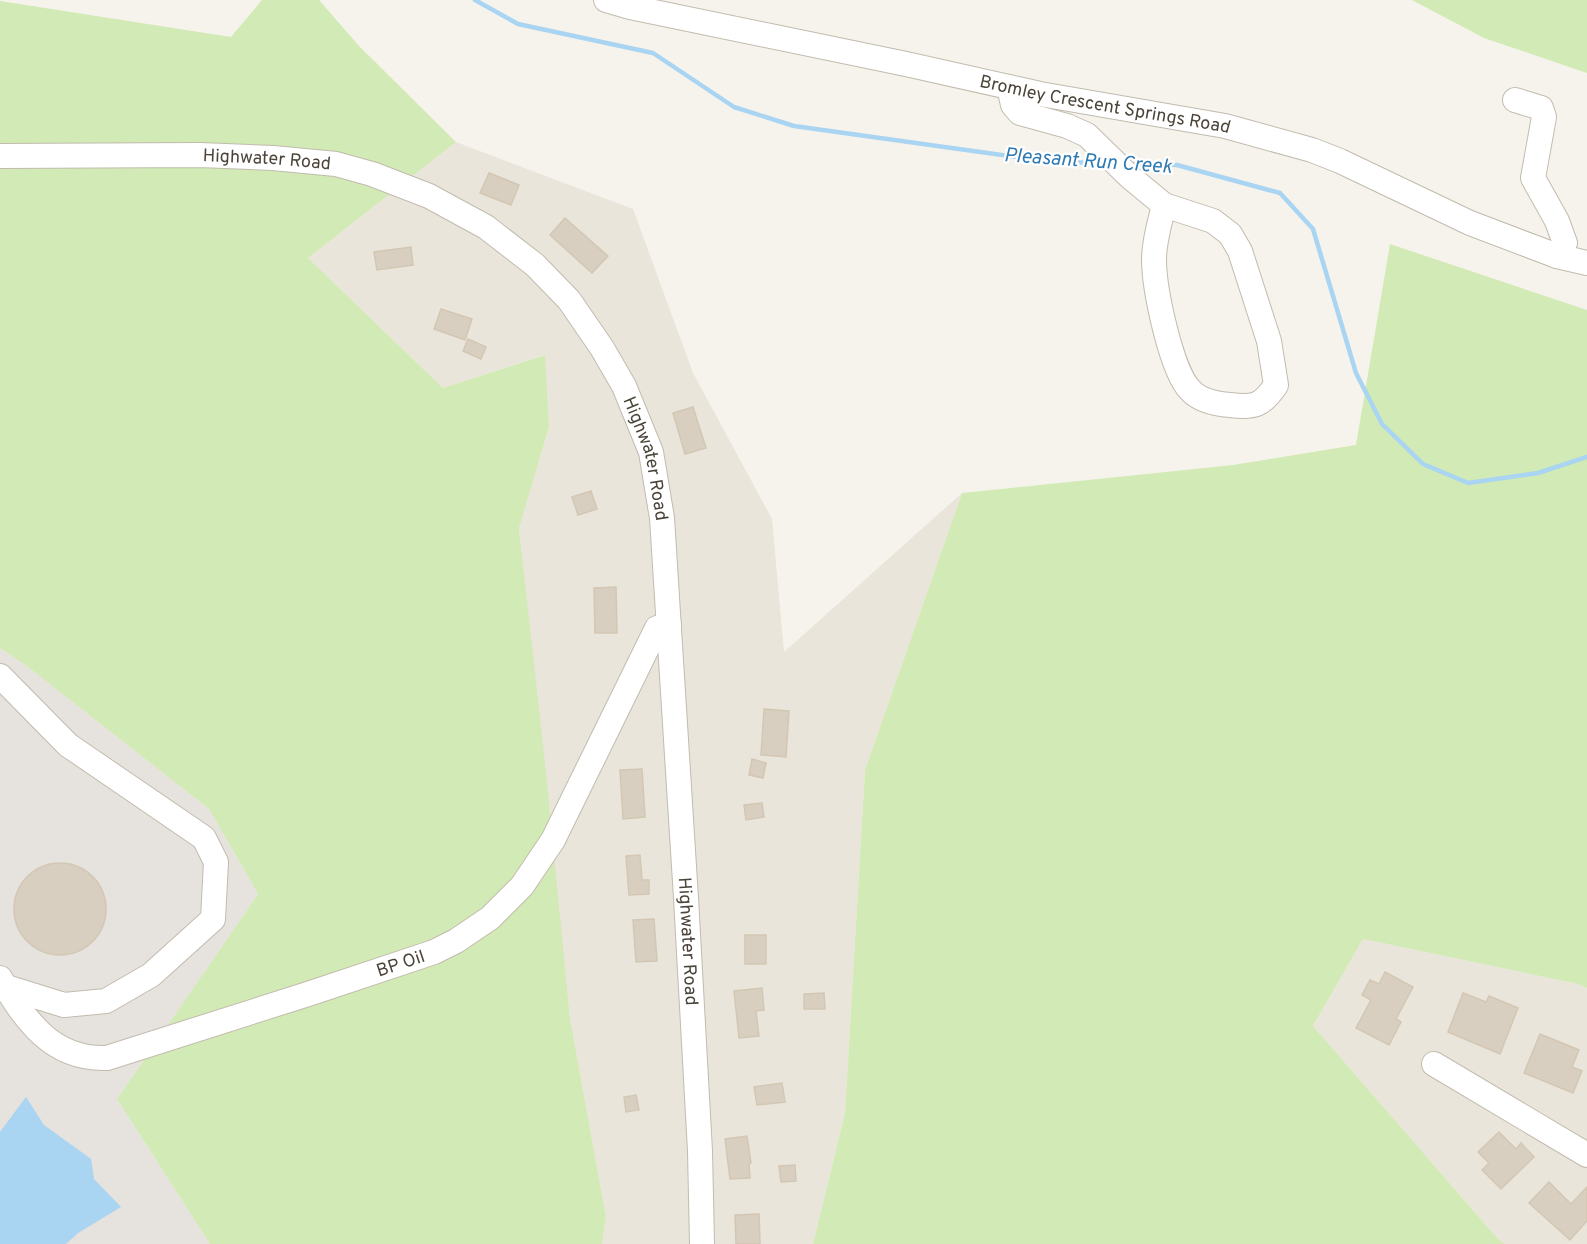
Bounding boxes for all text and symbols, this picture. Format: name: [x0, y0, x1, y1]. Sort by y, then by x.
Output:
street label: Bromley Crescent Springs Road: [977, 71, 1233, 140]
water label: Pleasant Run Creek: [1003, 143, 1174, 181]
street label: Highwater Road: [202, 145, 332, 176]
street label: Highwater Road: [617, 393, 672, 523]
street label: Highwater Road: [672, 876, 702, 1006]
street label: BP Oil: [374, 946, 428, 983]

